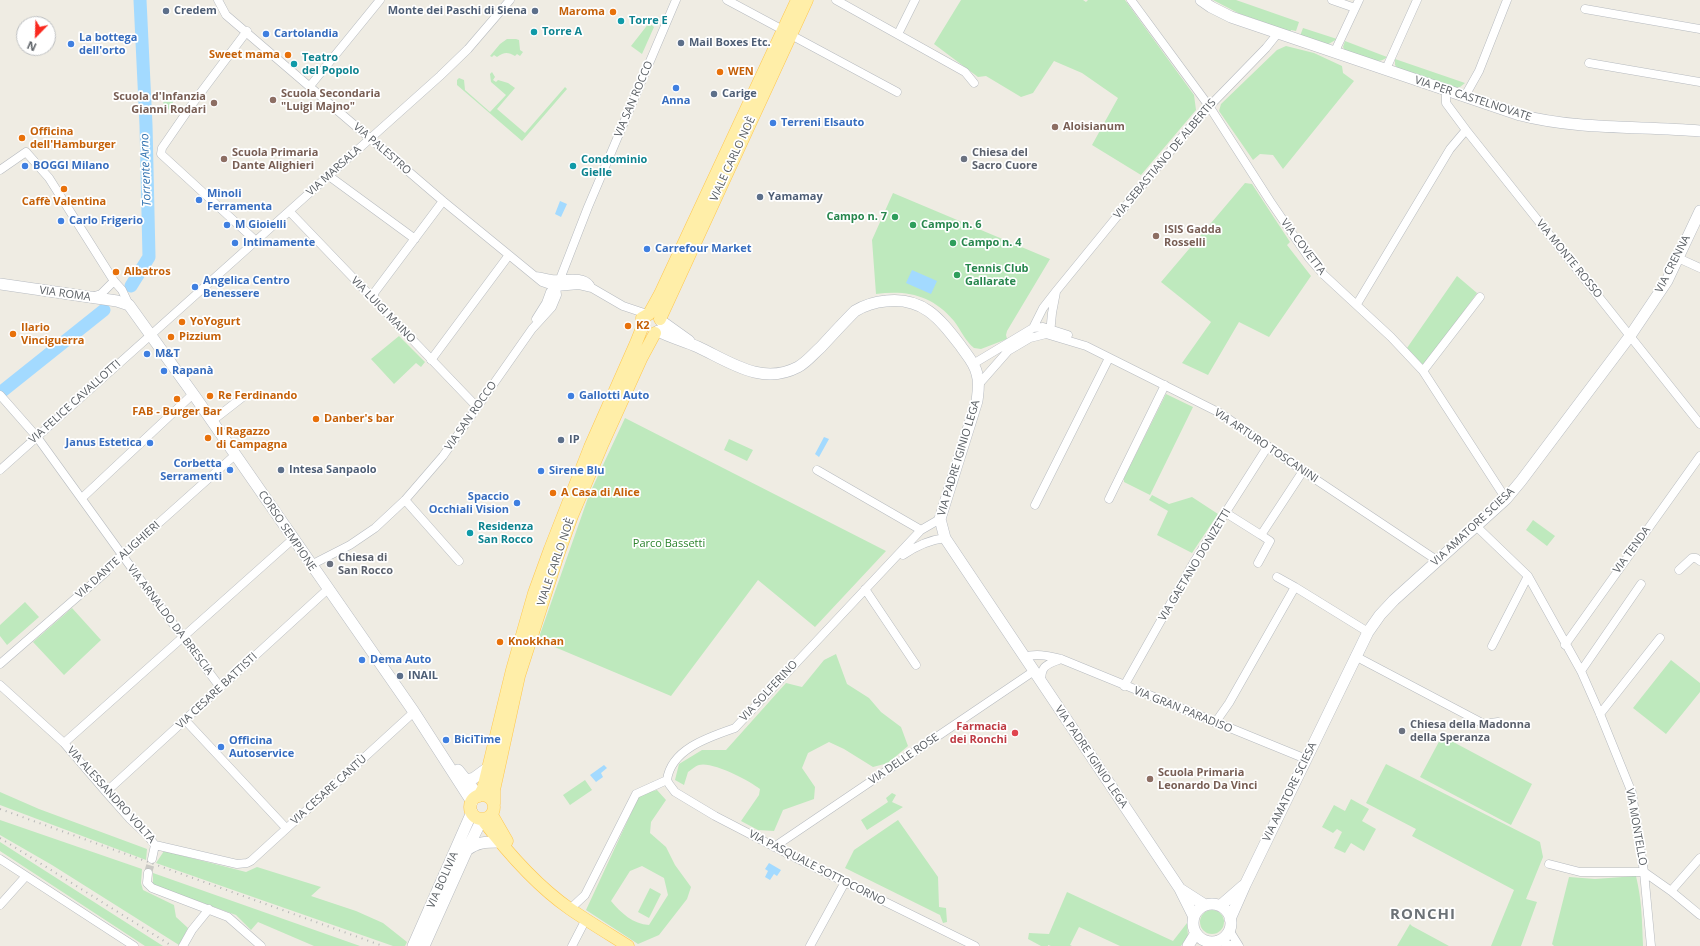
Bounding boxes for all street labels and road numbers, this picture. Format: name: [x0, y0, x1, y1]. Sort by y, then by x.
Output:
street label: VIA SAN ROCCO: [612, 59, 656, 139]
street label: VIA PER CASTELNOVATE: [1413, 74, 1533, 124]
street label: VIA SEBASTIANO DE ALBERTIS: [1111, 96, 1219, 222]
street label: VIALE CARLO NOÈ: [708, 114, 758, 204]
street label: VIA PALESTRO: [350, 120, 414, 178]
street label: VIA MARSALA: [304, 143, 364, 199]
street label: VIA COVETTA: [1278, 216, 1328, 278]
street label: VIA MONTE ROSSO: [1533, 217, 1605, 301]
street label: VIA CRENNA: [1653, 233, 1693, 295]
street label: VIA LUIGI MAINO: [348, 274, 418, 346]
street label: VIA ROMA: [39, 284, 91, 304]
street label: VIA FELICE CAVALLOTTI: [27, 357, 123, 447]
street label: VIA SAN ROCCO: [442, 379, 500, 453]
street label: VIA PADRE IGINIO LEGA: [935, 398, 983, 518]
street label: VIA ARTURO TOSCANINI: [1211, 406, 1321, 486]
street label: VIA AMATORE SCIESA: [1429, 485, 1517, 569]
street label: CORSO SEMPIONE: [255, 488, 319, 574]
street label: VIA GAETANO DONIZETTI: [1156, 506, 1234, 624]
street label: VIALE CARLO NOÈ: [535, 516, 577, 608]
street label: VIA DANTE ALIGHIERI: [73, 519, 163, 601]
street label: VIA TENDA: [1611, 524, 1653, 576]
street label: VIA ARNALDO DA BRESCIA: [124, 562, 216, 678]
street label: VIA CESARE BATTISTI: [174, 650, 260, 732]
street label: VIA SOLFERINO: [737, 658, 801, 724]
street label: VIA GRAN PARADISO: [1132, 684, 1234, 736]
street label: VIA PADRE IGINIO LEGA: [1052, 703, 1130, 811]
street label: VIA DELLE ROSE: [867, 731, 941, 787]
street label: VIA AMATORE SCIESA: [1260, 740, 1320, 844]
street label: VIA ALESSANDRO VOLTA: [64, 744, 158, 846]
street label: VIA CESARE CANTÙ: [288, 752, 370, 828]
street label: VIA MONTELLO: [1623, 787, 1649, 867]
street label: VIA PASQUALE SOTTOCORNO: [746, 828, 888, 908]
street label: VIA BOLIVIA: [425, 850, 461, 910]

